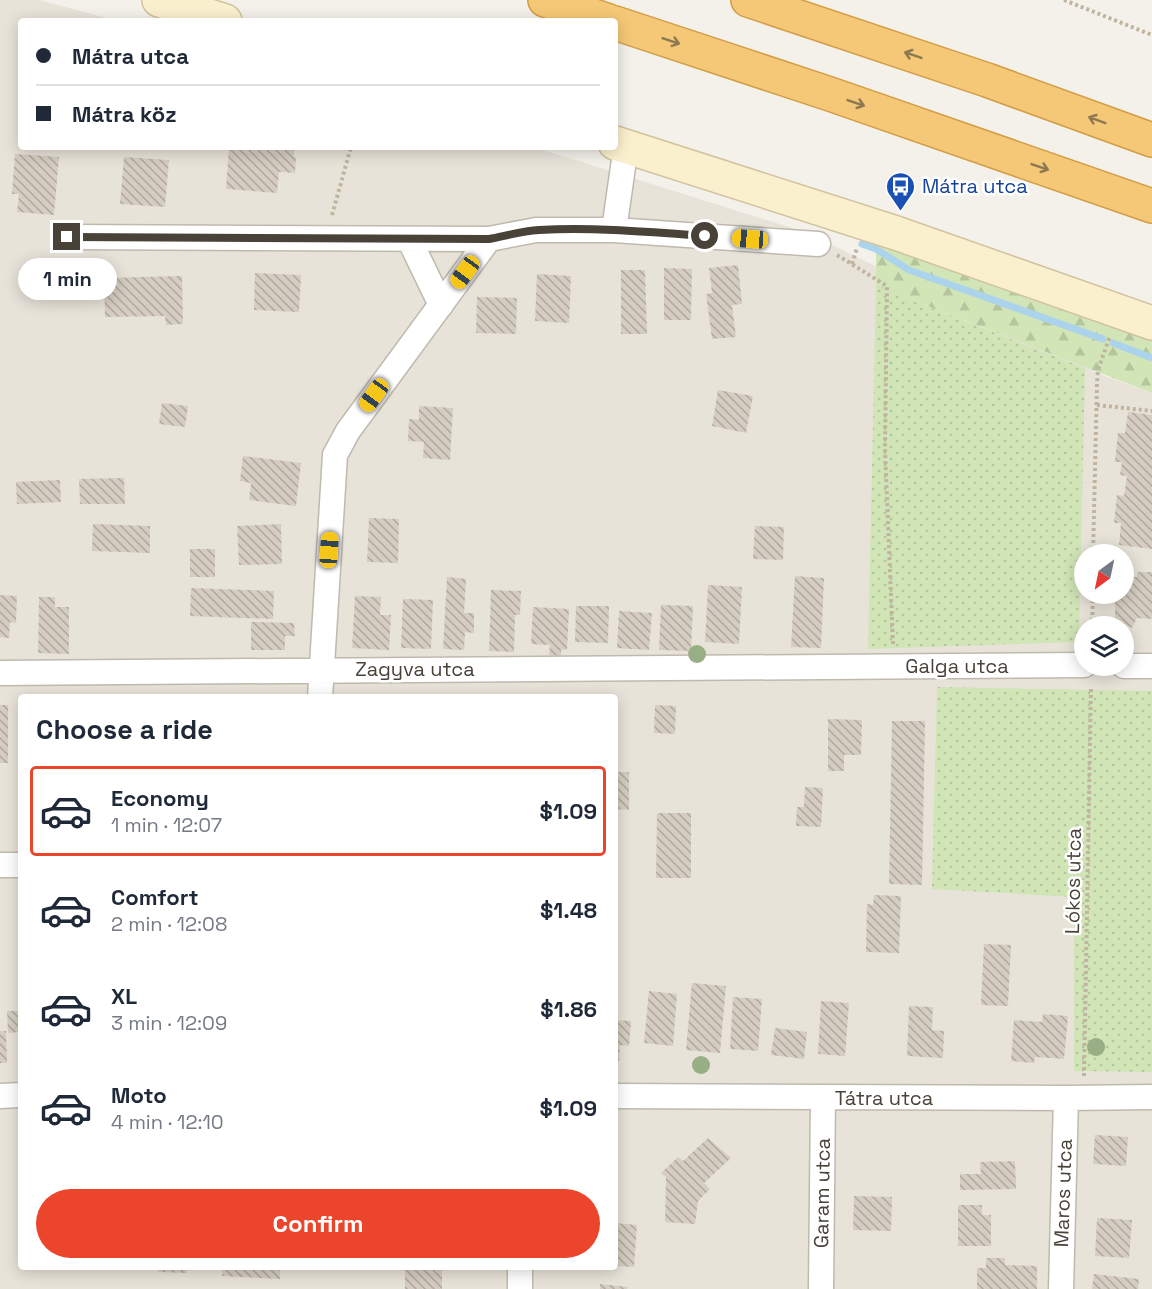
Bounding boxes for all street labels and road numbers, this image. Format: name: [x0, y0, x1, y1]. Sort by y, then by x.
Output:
street label: Galga utca: [905, 653, 1009, 679]
street label: Zagyva utca: [355, 656, 475, 682]
street label: Lókos utca: [1059, 828, 1087, 934]
street label: Tátra utca: [835, 1085, 933, 1111]
street label: Garam utca: [808, 1138, 836, 1248]
street label: Maros utca: [1048, 1138, 1078, 1248]

